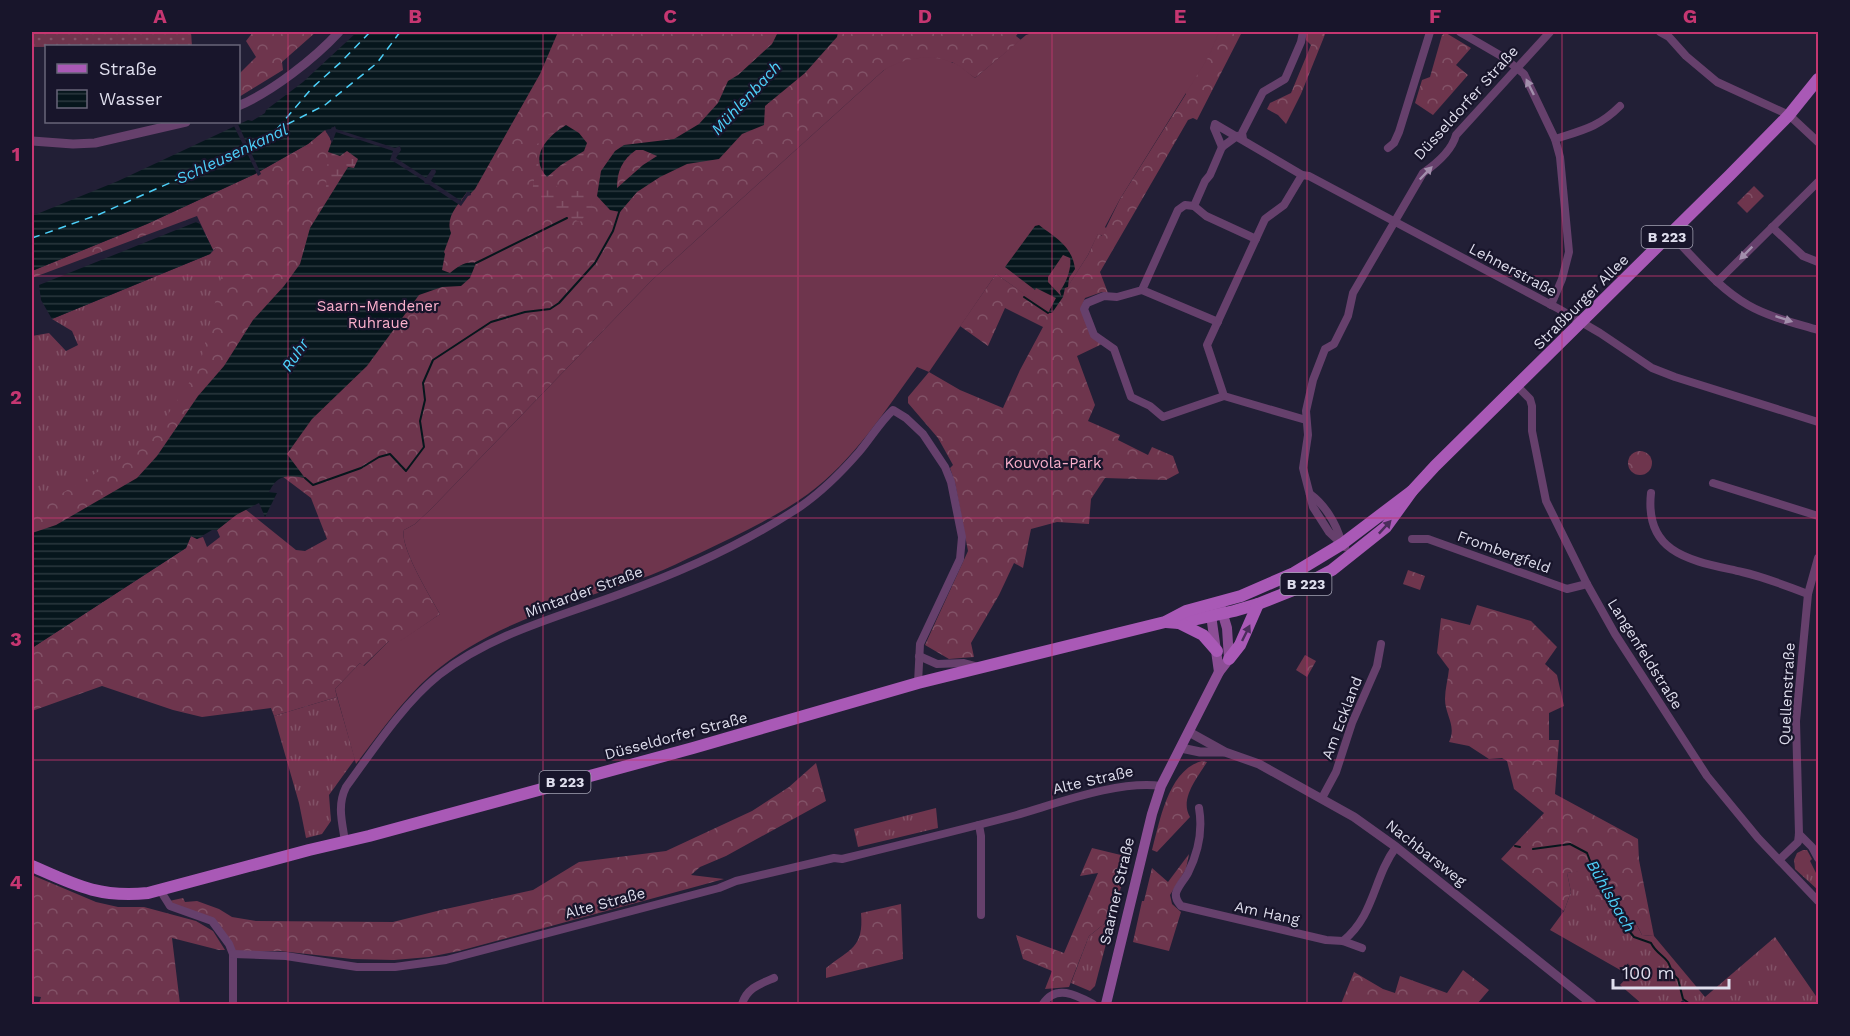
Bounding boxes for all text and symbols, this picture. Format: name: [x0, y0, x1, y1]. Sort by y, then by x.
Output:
text: A: [153, 4, 167, 28]
text: B: [408, 4, 422, 28]
text: C: [663, 4, 677, 28]
text: D: [918, 4, 932, 28]
text: E: [1174, 4, 1186, 28]
text: F: [1429, 4, 1441, 28]
text: G: [1683, 4, 1697, 28]
street label: Düsseldorfer Straße: [1410, 42, 1522, 164]
legend: [45, 45, 240, 123]
water label: Mühlenbach: [707, 57, 785, 139]
text: Straße: [99, 58, 157, 79]
one-way arrow: [1526, 79, 1535, 96]
text: Wasser: [99, 88, 162, 109]
water label: Schleusenkanal: [173, 120, 291, 188]
text: 1: [12, 142, 20, 166]
one-way arrow: [1419, 165, 1433, 180]
road number: B 223: [1642, 226, 1692, 248]
street label: Lehnerstraße: [1466, 239, 1560, 301]
one-way arrow: [1740, 245, 1754, 259]
street label: Straßburger Allee: [1530, 251, 1632, 353]
park label: Saarn-Mendener Ruhraue: [317, 297, 439, 332]
one-way arrow: [1775, 315, 1793, 324]
water label: Ruhr: [277, 334, 313, 375]
text: 2: [10, 385, 22, 409]
park label: Kouvola-Park: [1004, 454, 1102, 472]
one-way arrow: [1378, 519, 1392, 534]
street label: Frombergfeld: [1455, 527, 1553, 577]
street label: Mintarder Straße: [523, 562, 645, 622]
road number: B 223: [1280, 573, 1332, 595]
street label: Langenfeldstraße: [1604, 595, 1686, 713]
one-way arrow: [1241, 624, 1250, 641]
text: 3: [10, 627, 22, 651]
street label: Quellenstraße: [1775, 642, 1799, 746]
street label: Am Eckland: [1318, 674, 1366, 762]
street label: Düsseldorfer Straße: [603, 708, 749, 764]
street label: Alte Straße: [1051, 762, 1135, 798]
road number: B 223: [540, 771, 590, 793]
street label: Nachbarsweg: [1382, 816, 1470, 890]
street label: Saarner Straße: [1096, 836, 1138, 946]
water label: Bühlsbach: [1583, 856, 1639, 936]
text: 4: [10, 870, 23, 894]
street label: Alte Straße: [563, 884, 647, 922]
street label: Am Hang: [1233, 897, 1301, 929]
scale bar: [1613, 952, 1728, 990]
text: 100 m: [1622, 962, 1675, 983]

